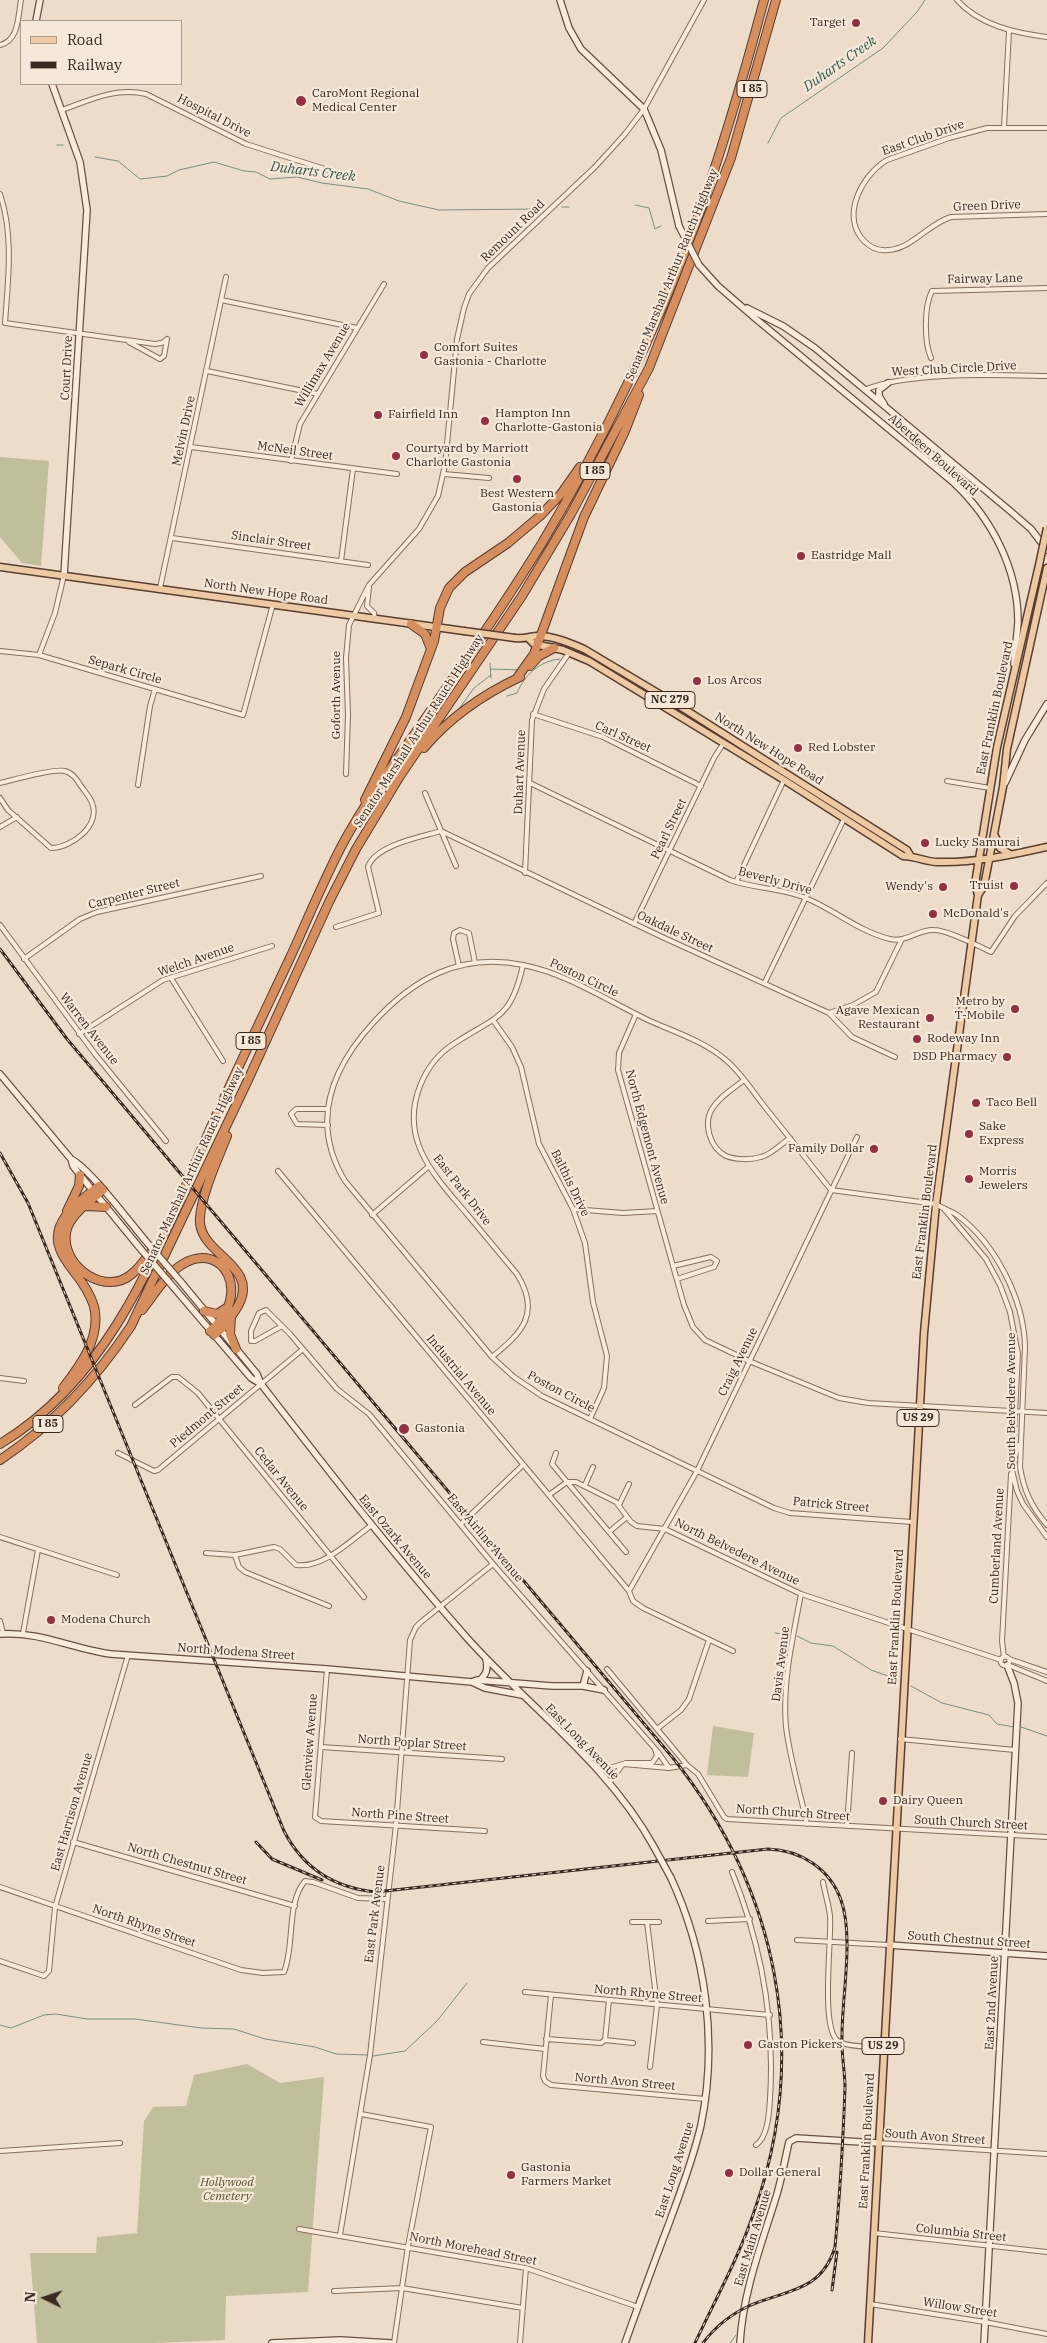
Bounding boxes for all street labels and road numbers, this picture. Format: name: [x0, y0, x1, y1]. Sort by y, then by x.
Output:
road number: I 85: [737, 80, 767, 98]
street label: Hospital Drive: [175, 91, 253, 141]
street label: East Club Drive: [880, 117, 966, 159]
street label: Senator Marshall Arthur Rauch Highway: [623, 167, 721, 383]
street label: Remount Road: [478, 197, 548, 265]
street label: Green Drive: [953, 198, 1021, 214]
street label: Fairway Lane: [947, 271, 1023, 287]
street label: Willimax Avenue: [292, 320, 354, 410]
street label: Court Drive: [58, 335, 76, 401]
street label: West Club Circle Drive: [891, 359, 1017, 379]
street label: Melvin Drive: [170, 395, 198, 467]
street label: Aberdeen Boulevard: [885, 411, 981, 499]
street label: McNeil Street: [256, 439, 334, 463]
road number: I 85: [580, 462, 610, 480]
street label: Sinclair Street: [230, 528, 312, 554]
street label: North New Hope Road: [203, 576, 329, 608]
street label: Senator Marshall Arthur Rauch Highway: [351, 632, 487, 830]
street label: East Franklin Boulevard: [974, 640, 1016, 776]
street label: Goforth Avenue: [330, 651, 344, 739]
street label: Separk Circle: [87, 653, 163, 687]
road number: NC 279: [645, 692, 695, 708]
street label: North New Hope Road: [712, 710, 826, 788]
street label: Carl Street: [593, 718, 653, 756]
street label: Duhart Avenue: [511, 729, 529, 815]
street label: Pearl Street: [648, 796, 690, 862]
street label: Beverly Drive: [737, 864, 813, 898]
street label: Carpenter Street: [87, 876, 181, 912]
street label: Oakdale Street: [635, 908, 715, 956]
street label: Welch Avenue: [156, 940, 236, 980]
street label: Poston Circle: [547, 956, 621, 1000]
street label: Warren Avenue: [57, 990, 121, 1068]
road number: I 85: [236, 1032, 266, 1050]
street label: Senator Marshall Arthur Rauch Highway: [137, 1065, 247, 1277]
street label: North Edgemont Avenue: [622, 1068, 672, 1206]
street label: East Franklin Boulevard: [910, 1143, 940, 1281]
street label: Balthis Drive: [548, 1147, 592, 1219]
street label: East Park Drive: [430, 1152, 494, 1228]
street label: Craig Avenue: [715, 1325, 761, 1399]
street label: Industrial Avenue: [423, 1332, 499, 1418]
street label: South Belvedere Avenue: [1005, 1332, 1019, 1470]
street label: Poston Circle: [525, 1368, 597, 1416]
street label: Piedmont Street: [167, 1381, 247, 1451]
road number: US 29: [897, 1410, 939, 1426]
road number: I 85: [33, 1416, 63, 1432]
street label: Cedar Avenue: [251, 1444, 311, 1514]
street label: Cumberland Avenue: [987, 1488, 1007, 1604]
street label: East Airline Avenue: [444, 1491, 526, 1585]
street label: East Ozark Avenue: [356, 1492, 434, 1582]
street label: Patrick Street: [792, 1494, 870, 1516]
street label: North Belvedere Avenue: [672, 1515, 802, 1589]
street label: East Franklin Boulevard: [885, 1549, 907, 1685]
street label: Davis Avenue: [769, 1625, 793, 1703]
street label: North Modena Street: [177, 1641, 295, 1663]
street label: Glenview Avenue: [299, 1693, 321, 1791]
street label: East Long Avenue: [542, 1701, 622, 1783]
street label: North Poplar Street: [357, 1732, 467, 1754]
street label: East Harrison Avenue: [48, 1751, 96, 1873]
street label: North Church Street: [736, 1802, 850, 1824]
street label: North Pine Street: [351, 1805, 449, 1827]
street label: South Church Street: [914, 1813, 1028, 1833]
street label: North Chestnut Street: [126, 1840, 248, 1888]
street label: East Park Avenue: [362, 1864, 388, 1964]
street label: North Rhyne Street: [90, 1902, 198, 1950]
street label: South Chestnut Street: [907, 1929, 1031, 1951]
street label: East 2nd Avenue: [982, 1956, 1002, 2050]
street label: North Rhyne Street: [593, 1982, 703, 2006]
road number: US 29: [862, 2038, 904, 2054]
street label: North Avon Street: [574, 2070, 676, 2094]
street label: East Franklin Boulevard: [856, 2073, 878, 2209]
street label: East Long Avenue: [653, 2120, 697, 2220]
street label: South Avon Street: [884, 2126, 986, 2148]
street label: East Main Avenue: [731, 2188, 775, 2288]
street label: Columbia Street: [915, 2221, 1007, 2245]
street label: North Morehead Street: [408, 2230, 538, 2268]
street label: Willow Street: [922, 2295, 998, 2321]

